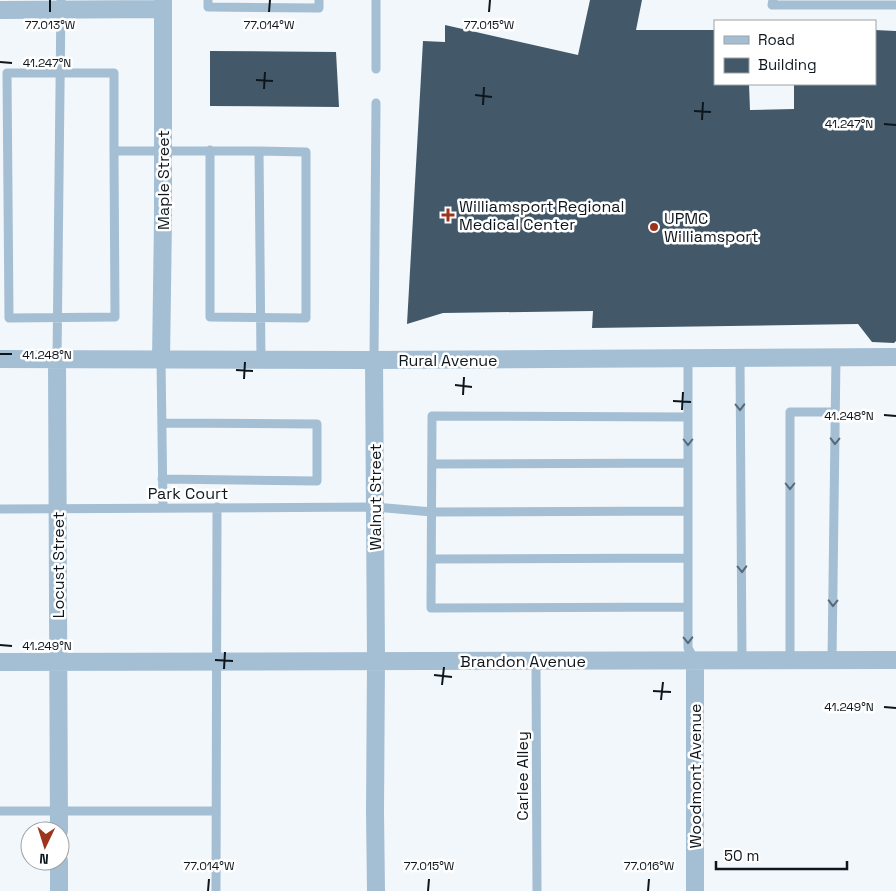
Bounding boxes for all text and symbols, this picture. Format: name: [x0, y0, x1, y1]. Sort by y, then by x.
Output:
text: 77.013°W: [25, 17, 76, 33]
text: 77.014°W: [244, 17, 295, 33]
text: 77.015°W: [464, 17, 515, 33]
legend: [714, 20, 876, 85]
text: Road: [758, 30, 795, 49]
text: 41.247°N: [23, 55, 71, 71]
text: Building: [758, 55, 817, 74]
text: 41.247°N: [825, 116, 873, 132]
street label: Maple Street: [153, 130, 174, 230]
place label: Williamsport Regional Medical Center: [459, 196, 624, 235]
marker: Williamsport Regional Medical Center: [441, 208, 455, 222]
place label: UPMC Williamsport: [664, 208, 759, 247]
marker: UPMC Williamsport: [648, 221, 660, 233]
text: 41.248°N: [22, 347, 72, 363]
street label: Rural Avenue: [398, 350, 498, 371]
one-way arrow: [735, 404, 745, 411]
text: 41.248°N: [824, 408, 874, 424]
one-way arrow: [683, 438, 693, 446]
one-way arrow: [830, 438, 840, 445]
street label: Walnut Street: [365, 444, 386, 550]
one-way arrow: [785, 482, 795, 490]
street label: Park Court: [148, 483, 228, 504]
street label: Locust Street: [48, 512, 69, 618]
one-way arrow: [737, 566, 747, 573]
one-way arrow: [828, 600, 838, 608]
one-way arrow: [683, 636, 693, 644]
text: 41.249°N: [22, 638, 72, 654]
street label: Brandon Avenue: [460, 651, 586, 672]
text: 41.249°N: [824, 699, 874, 715]
street label: Woodmont Avenue: [685, 704, 706, 848]
street label: Carlee Alley: [512, 731, 533, 821]
north arrow: [20, 821, 70, 871]
scale bar: [716, 838, 847, 870]
text: 50 m: [724, 846, 759, 865]
text: N: [39, 850, 49, 868]
text: 77.014°W: [184, 858, 235, 874]
text: 77.015°W: [404, 858, 455, 874]
text: 77.016°W: [624, 858, 675, 874]

